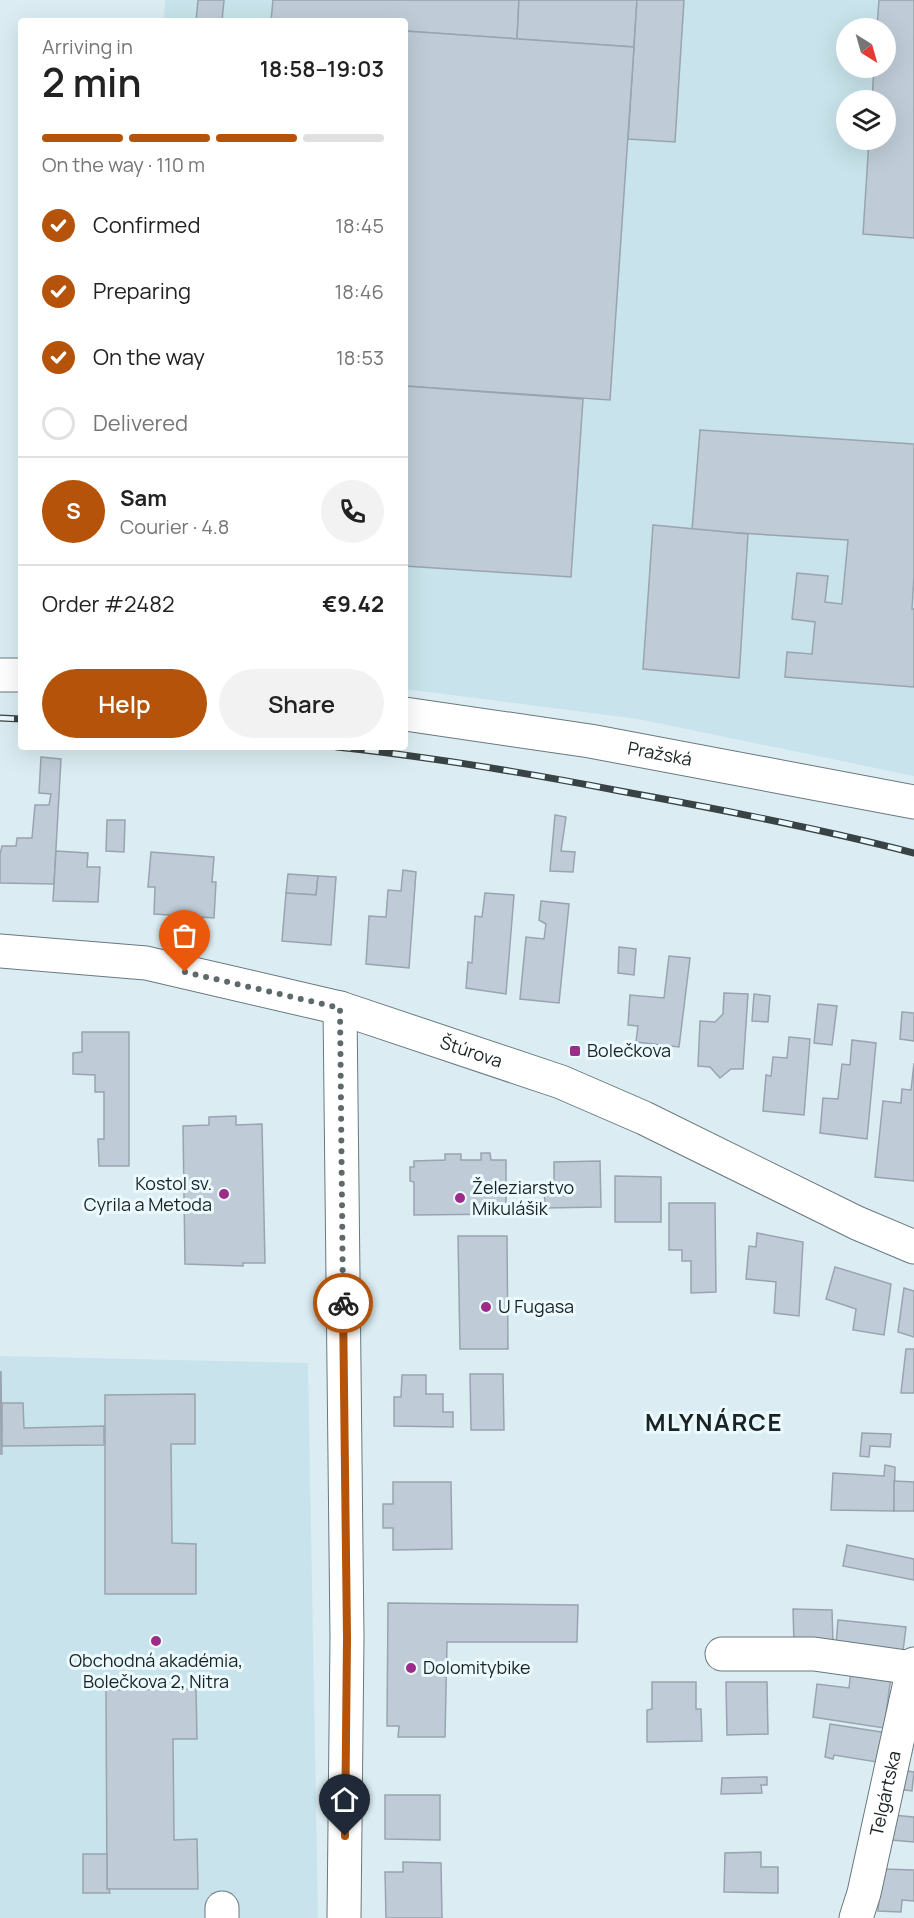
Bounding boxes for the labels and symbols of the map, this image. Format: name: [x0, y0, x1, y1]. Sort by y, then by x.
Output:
north arrow: [836, 18, 896, 78]
street label: Pražská: [626, 735, 694, 771]
pin: [159, 910, 210, 972]
street label: Štúrova: [437, 1029, 506, 1073]
place label: Bolečkova: [587, 1038, 671, 1062]
marker: Bolečkova: [568, 1044, 582, 1058]
place label: Kostol sv. Cyrila a Metoda: [84, 1171, 212, 1216]
place label: Železiarstvo Mikulášik: [472, 1175, 574, 1220]
marker: Kostol sv. Cyrila a Metoda: [217, 1187, 231, 1201]
marker: Železiarstvo Mikulášik: [453, 1191, 467, 1205]
courier: [313, 1273, 373, 1333]
place label: U Fugasa: [498, 1294, 574, 1318]
marker: U Fugasa: [479, 1300, 493, 1314]
district label: MLYNÁRCE: [645, 1405, 783, 1438]
marker: Obchodná akadémia, Bolečkova 2, Nitra: [149, 1634, 163, 1648]
place label: Obchodná akadémia, Bolečkova 2, Nitra: [69, 1648, 243, 1693]
place label: Dolomitybike: [423, 1655, 531, 1679]
marker: Dolomitybike: [404, 1661, 418, 1675]
street label: Telgártska: [864, 1748, 906, 1838]
pin: [319, 1774, 370, 1836]

